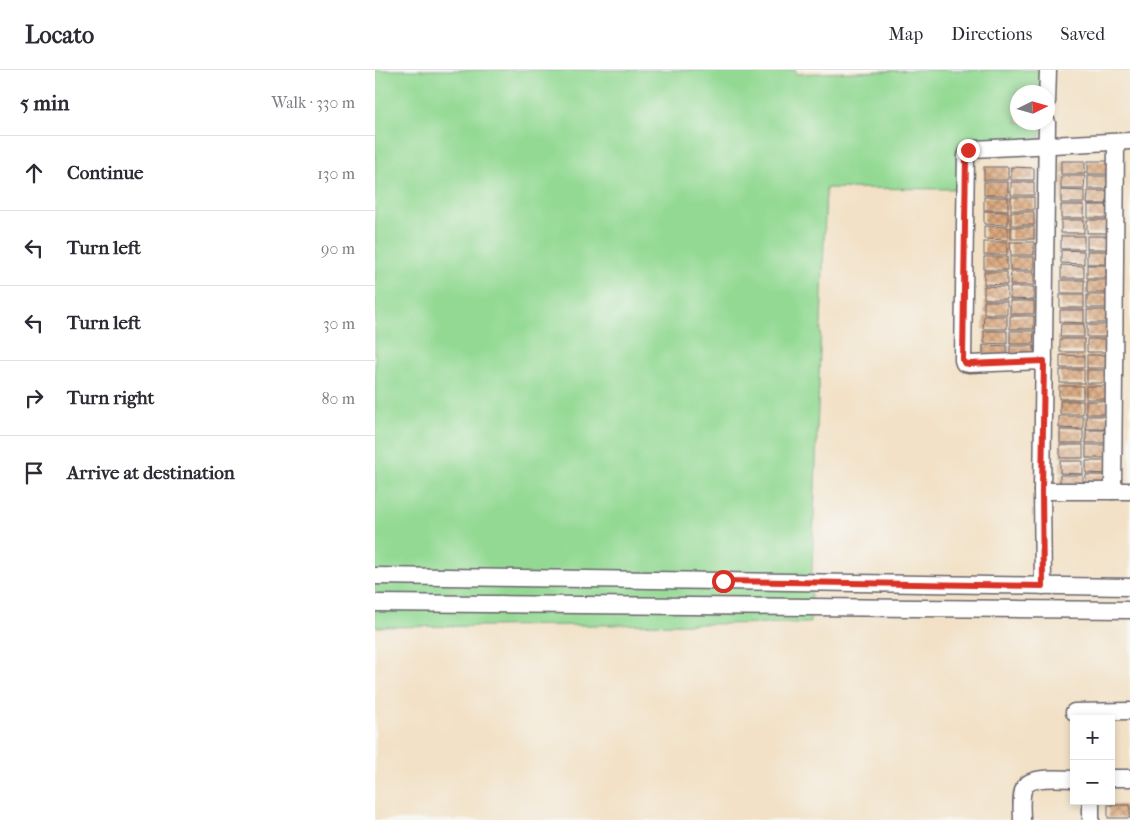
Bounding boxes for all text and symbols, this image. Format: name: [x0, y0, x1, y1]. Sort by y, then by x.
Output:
text: Locato: [25, 21, 94, 49]
text: Map: [889, 24, 923, 45]
text: Directions: [951, 24, 1032, 45]
text: Saved: [1060, 24, 1105, 45]
north arrow: [1010, 85, 1055, 130]
text: 5 min: [20, 91, 69, 115]
text: Walk · 330 m: [272, 93, 355, 112]
route end: [957, 139, 980, 162]
icon: ahead: [20, 159, 48, 187]
text: Continue: [67, 162, 143, 184]
text: 130 m: [317, 164, 355, 183]
icon: left: [20, 234, 48, 262]
text: Turn left: [67, 237, 141, 259]
text: 90 m: [321, 239, 355, 258]
icon: left: [20, 309, 48, 337]
text: Turn left: [67, 312, 141, 334]
text: 30 m: [323, 314, 355, 333]
icon: right: [20, 384, 48, 412]
text: Turn right: [67, 387, 154, 409]
text: 80 m: [321, 389, 355, 408]
icon: arrive: [20, 459, 48, 487]
text: Arrive at destination: [67, 462, 235, 484]
route start: [712, 570, 735, 593]
map controls: [1070, 715, 1115, 805]
button: +: [1070, 715, 1115, 760]
button: −: [1070, 760, 1115, 805]

